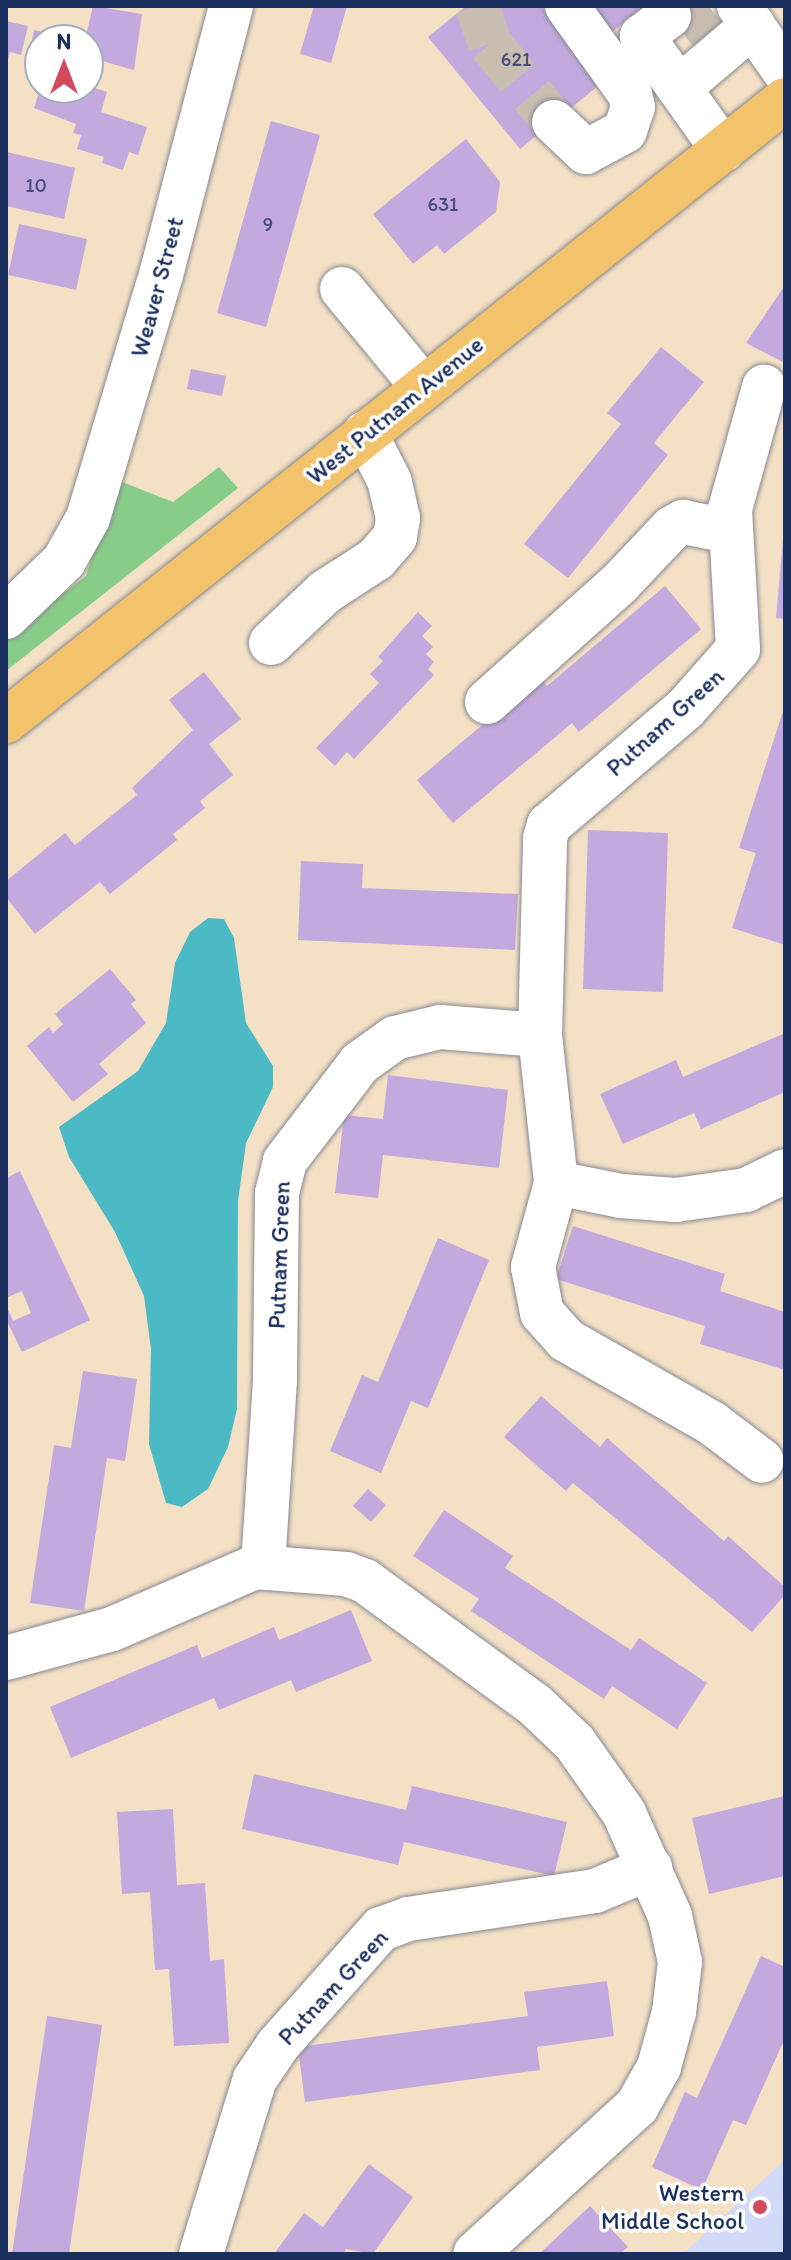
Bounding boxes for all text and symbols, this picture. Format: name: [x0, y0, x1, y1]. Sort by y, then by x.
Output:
north arrow: [24, 24, 104, 104]
text: N: [57, 28, 71, 55]
house number: 621: [501, 47, 531, 71]
house number: 10: [25, 173, 47, 197]
house number: 631: [428, 192, 458, 216]
house number: 9: [263, 212, 273, 236]
street label: Weaver Street: [125, 214, 189, 360]
street label: West Putnam Avenue: [301, 330, 489, 490]
street label: Putnam Green: [600, 662, 730, 782]
street label: Putnam Green: [262, 1181, 296, 1329]
street label: Putnam Green: [272, 1923, 394, 2051]
place label: Western Middle School: [601, 2179, 744, 2235]
marker: Western Middle School: [751, 2198, 769, 2216]

